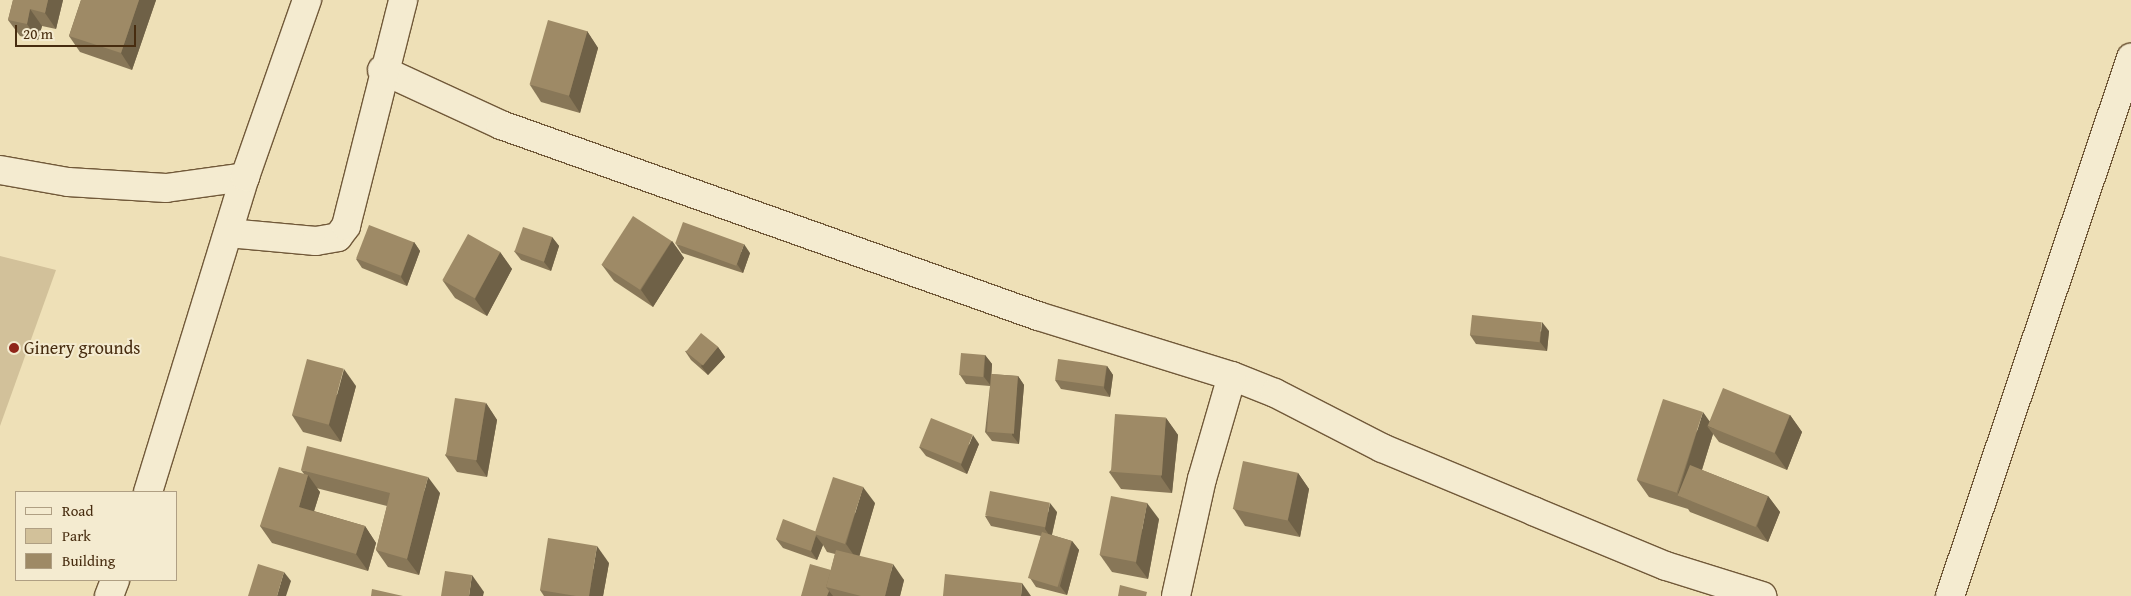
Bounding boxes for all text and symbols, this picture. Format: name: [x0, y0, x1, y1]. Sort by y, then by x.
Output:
scale bar: [18, 15, 139, 47]
text: 20 m: [23, 23, 53, 44]
place label: Ginery grounds: [24, 337, 140, 359]
marker: Ginery grounds: [8, 342, 20, 354]
legend: [15, 491, 178, 581]
text: Road: [62, 500, 93, 521]
text: Park: [62, 525, 91, 546]
text: Building: [62, 550, 115, 571]

